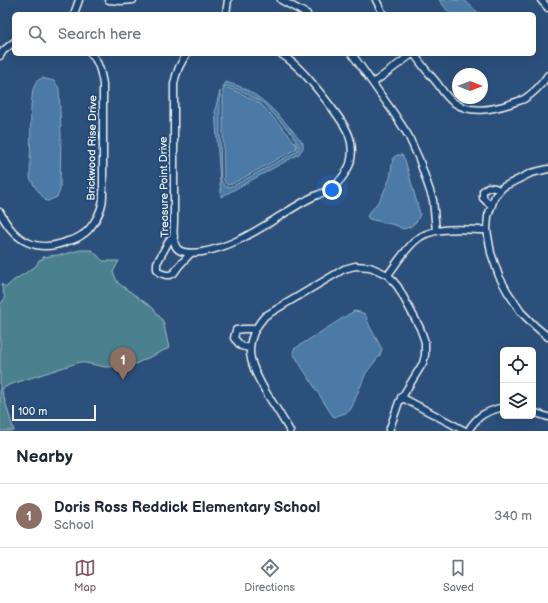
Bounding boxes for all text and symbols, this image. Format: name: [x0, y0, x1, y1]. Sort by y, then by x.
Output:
search box: [12, 12, 536, 56]
icon: search: [26, 23, 48, 45]
text: Search here: [58, 25, 141, 44]
north arrow: [452, 68, 488, 104]
street label: Brickwood Rise Drive: [85, 95, 99, 201]
street label: Treasure Point Drive: [157, 136, 171, 238]
your location: [322, 180, 342, 200]
pin: 1: [110, 347, 136, 380]
map controls: [500, 347, 536, 419]
button: locate: [500, 347, 536, 383]
button: layers: [500, 383, 536, 419]
scale bar: [12, 403, 96, 422]
text: 100 m: [18, 405, 47, 418]
text: Nearby: [16, 447, 73, 467]
text: Doris Ross Reddick Elementary School: [54, 498, 320, 517]
text: 1: [26, 508, 32, 524]
text: 340 m: [494, 508, 532, 524]
text: School: [54, 517, 94, 533]
tab: Map: [74, 557, 96, 594]
tab: Directions: [244, 557, 295, 594]
tab: Saved: [443, 557, 474, 594]

